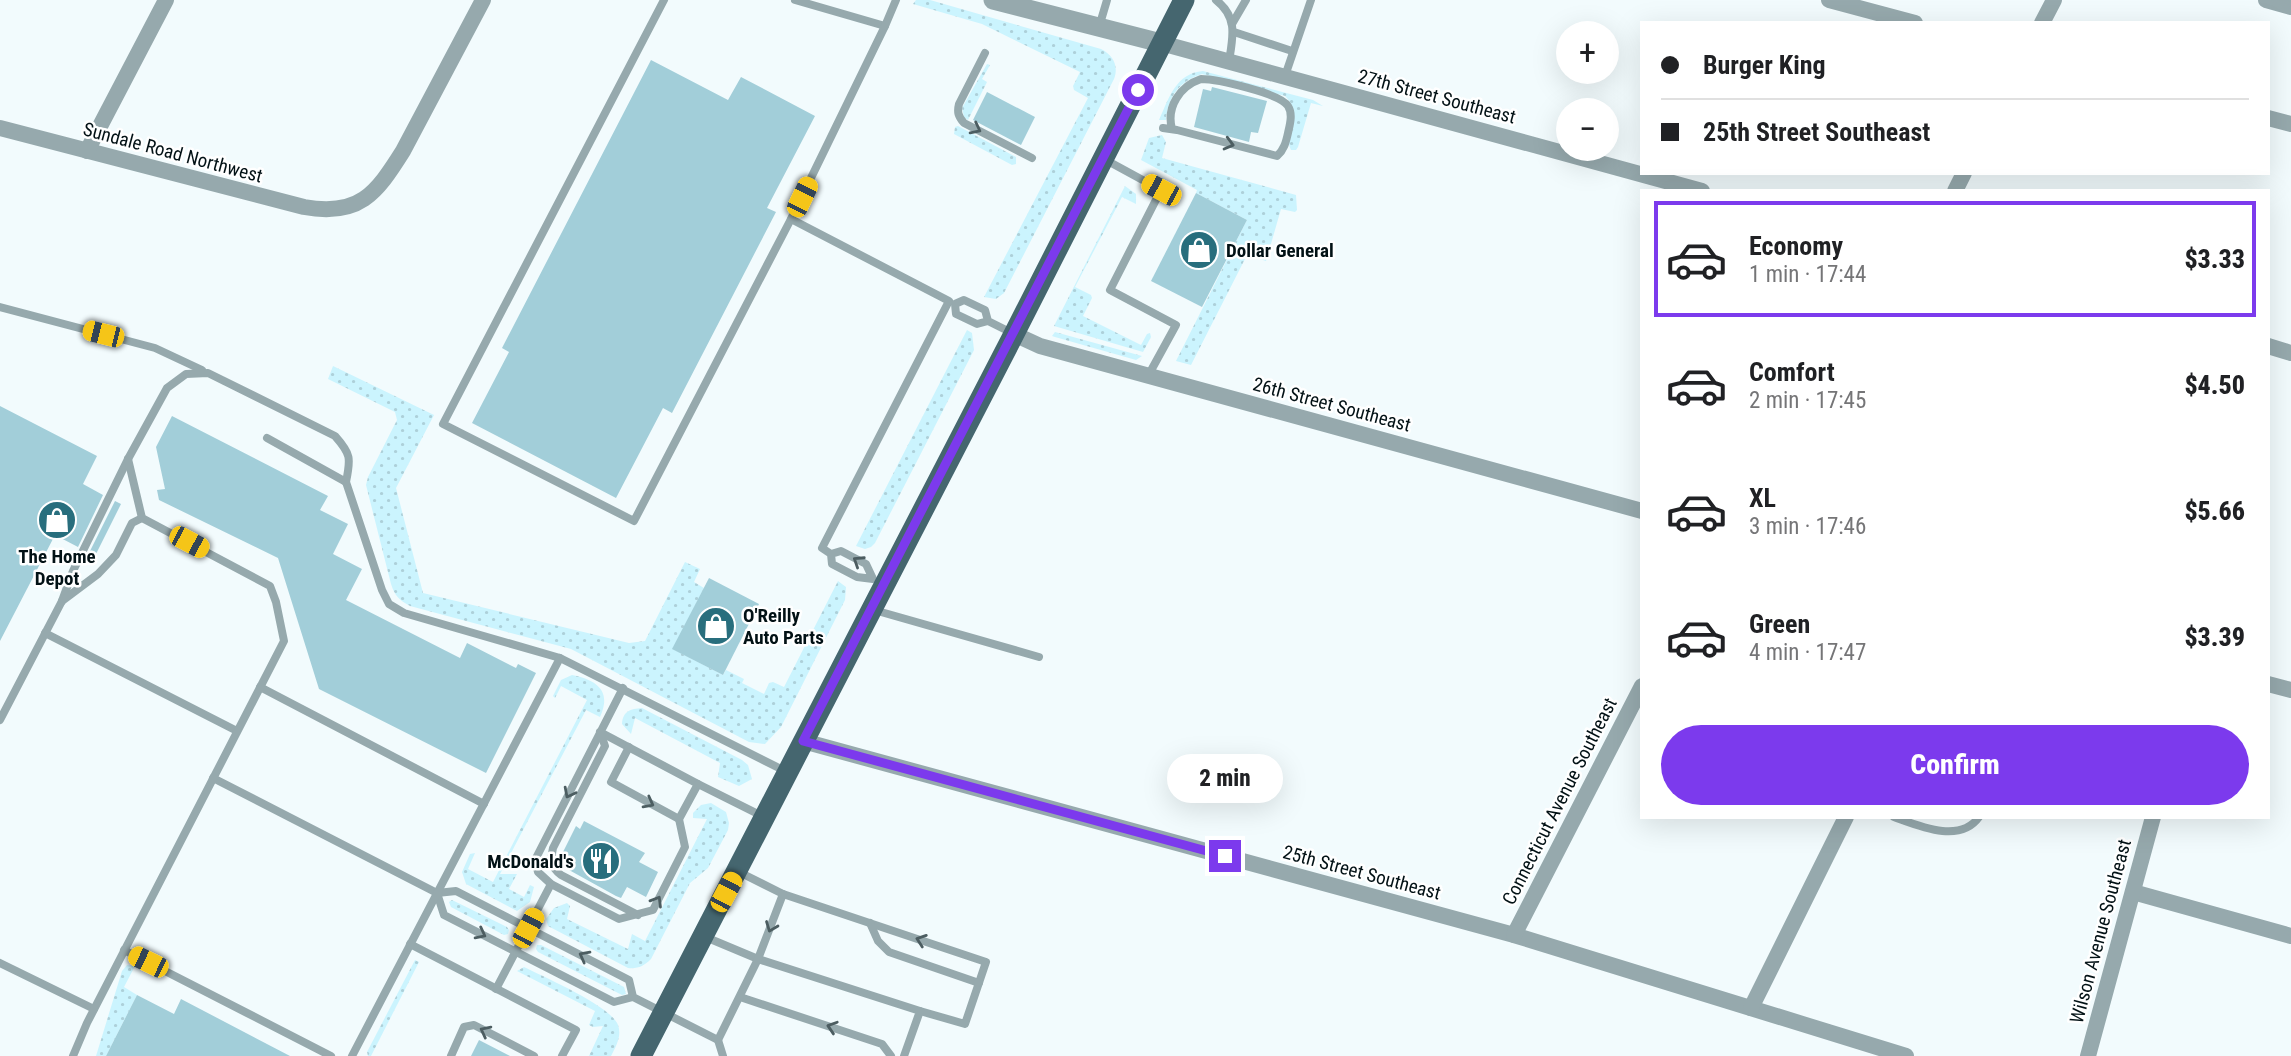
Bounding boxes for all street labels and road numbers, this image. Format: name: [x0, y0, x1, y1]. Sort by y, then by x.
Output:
street label: 27th Street Southeast: [1355, 64, 1518, 129]
street label: Sundale Road Northwest: [81, 117, 265, 188]
street label: 26th Street Southeast: [1250, 372, 1413, 437]
street label: Connecticut Avenue Southeast: [1497, 694, 1622, 908]
street label: Wilson Avenue Southeast: [2065, 837, 2136, 1026]
street label: 25th Street Southeast: [1280, 840, 1443, 905]

